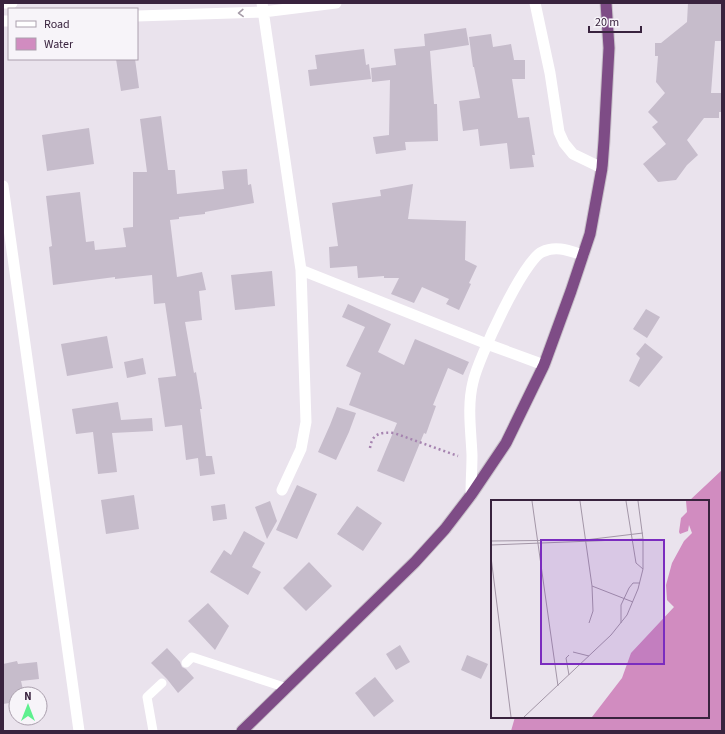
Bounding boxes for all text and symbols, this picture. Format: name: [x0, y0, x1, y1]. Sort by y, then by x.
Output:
legend: [8, 8, 138, 60]
one-way arrow: [238, 8, 244, 17]
scale bar: [589, 8, 641, 34]
text: 20 m: [595, 14, 619, 31]
text: Road: [44, 16, 70, 33]
text: Water: [44, 36, 74, 53]
inset map: [491, 500, 709, 718]
north arrow: [8, 686, 48, 726]
text: N: [24, 689, 32, 704]

